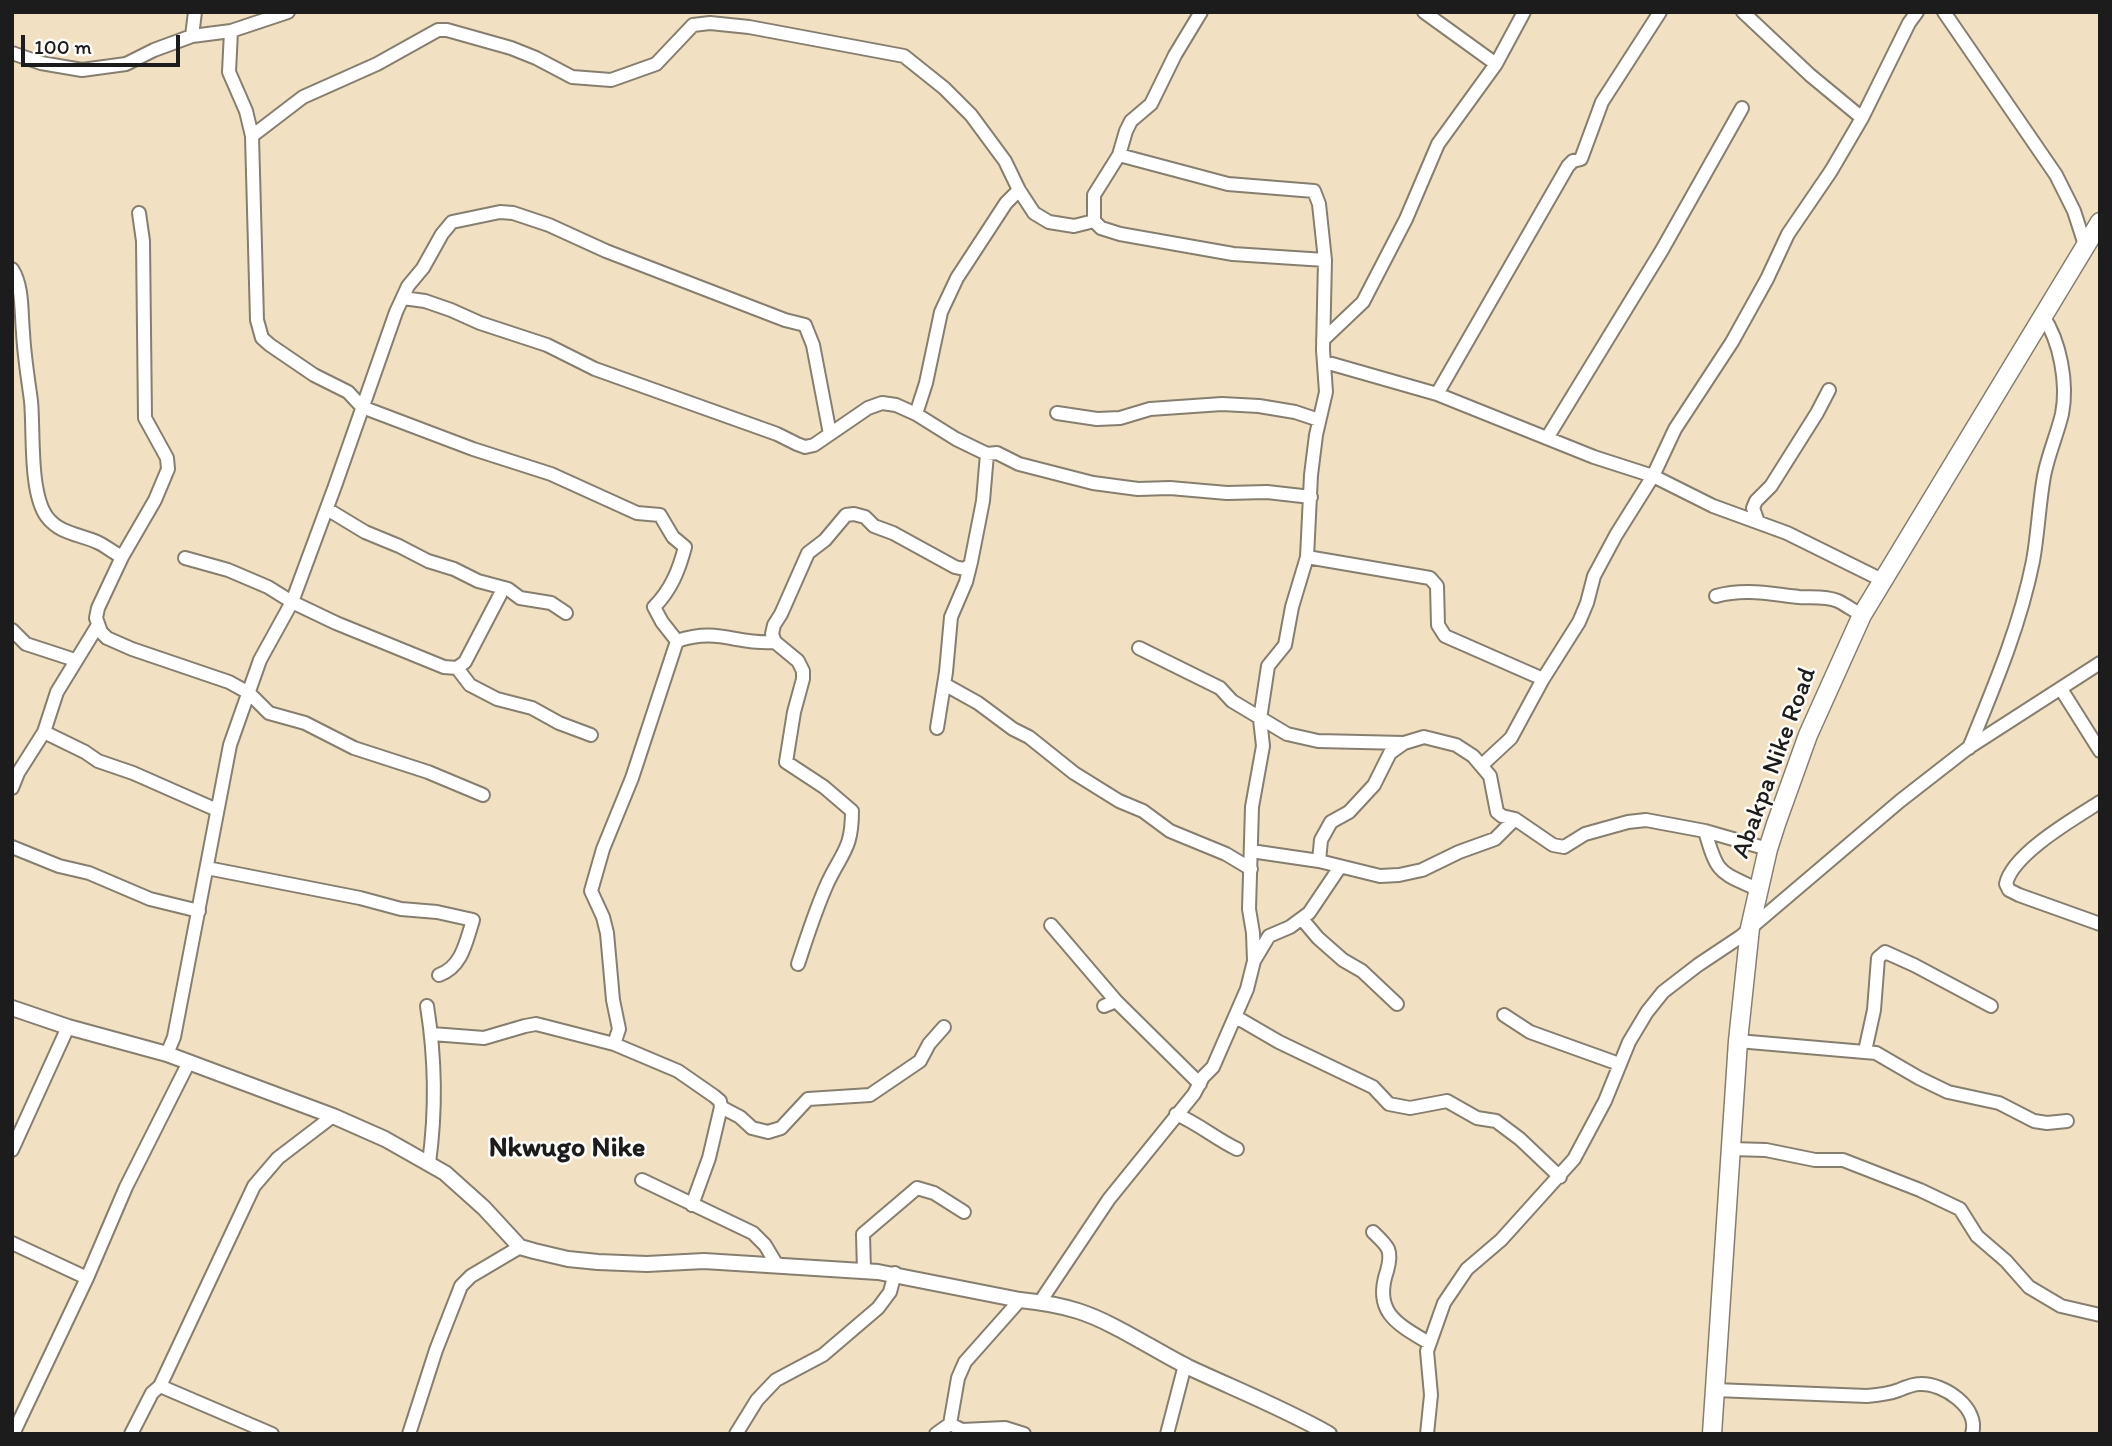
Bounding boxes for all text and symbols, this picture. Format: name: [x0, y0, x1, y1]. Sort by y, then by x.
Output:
scale bar: [24, 21, 184, 65]
text: 100 m: [34, 34, 92, 59]
street label: Abakpa Nike Road: [1726, 663, 1824, 863]
district label: Nkwugo Nike: [489, 1132, 645, 1166]

